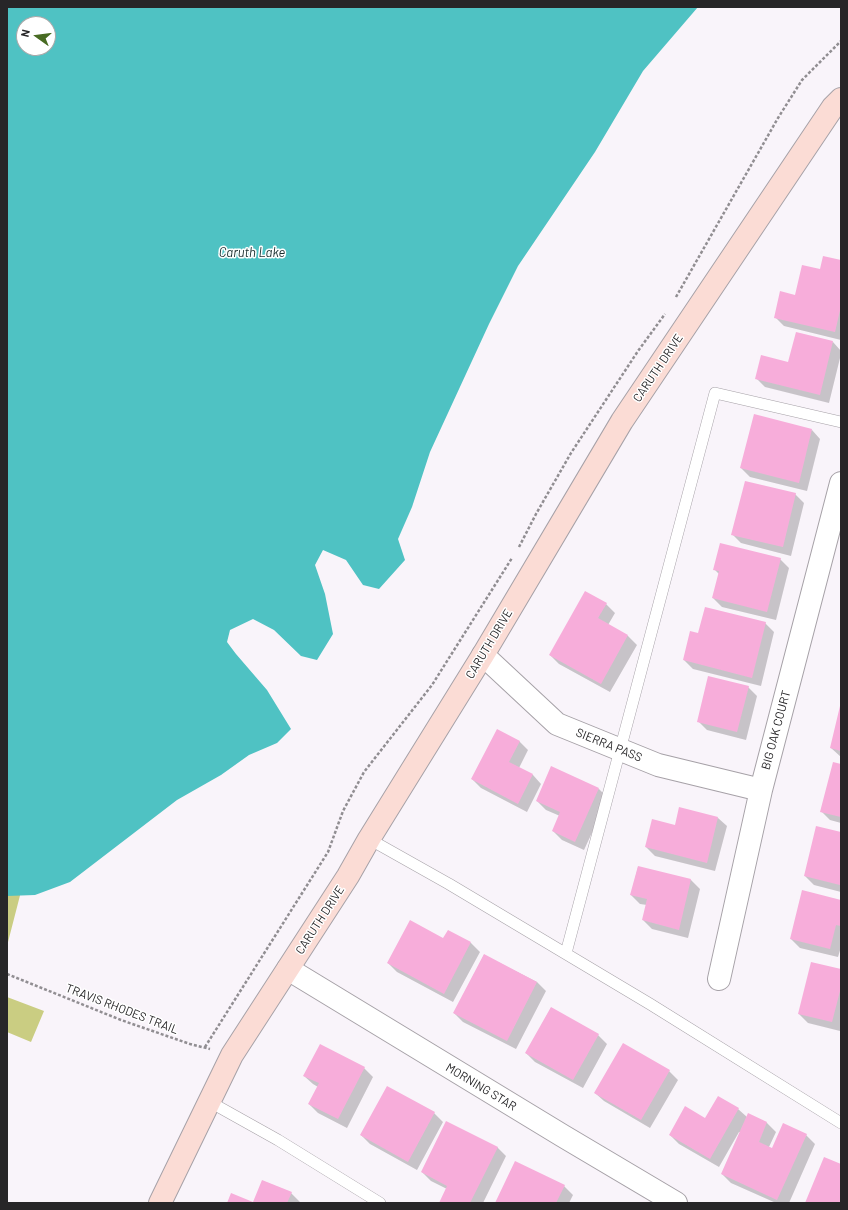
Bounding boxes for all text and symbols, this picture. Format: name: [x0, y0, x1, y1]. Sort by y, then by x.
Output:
north arrow: [16, 16, 56, 56]
text: N: [18, 28, 32, 38]
water label: Caruth Lake: [219, 245, 285, 261]
street label: CARUTH DRIVE: [630, 331, 686, 405]
street label: CARUTH DRIVE: [463, 607, 515, 681]
street label: BIG OAK COURT: [758, 689, 794, 771]
street label: SIERRA PASS: [574, 725, 644, 765]
street label: CARUTH DRIVE: [293, 883, 347, 957]
street label: TRAVIS RHODES TRAIL: [64, 981, 180, 1037]
street label: MORNING STAR: [443, 1060, 519, 1114]

